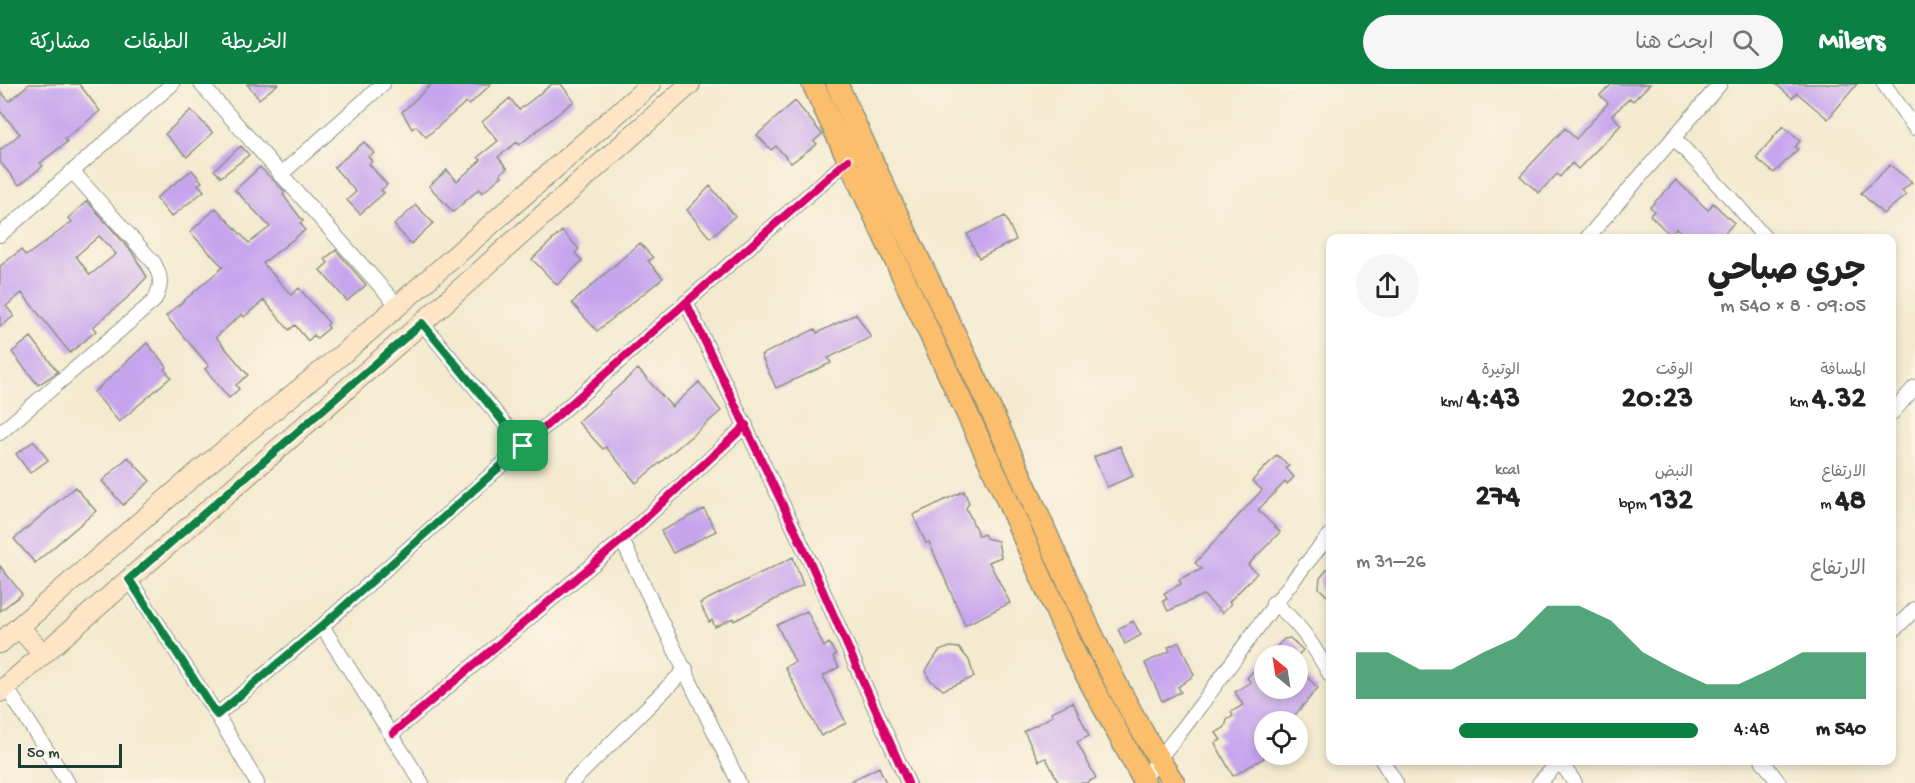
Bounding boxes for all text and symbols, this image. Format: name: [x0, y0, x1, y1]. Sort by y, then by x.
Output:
search box: [1363, 15, 1783, 69]
icon: search: [1729, 26, 1762, 59]
text: Milers: [1819, 26, 1885, 59]
text: ابحث هنا: [1635, 31, 1714, 57]
text: مشاركة: [30, 32, 91, 57]
text: الطبقات: [124, 32, 189, 57]
text: الخريطة: [222, 32, 287, 57]
button: share: [1356, 254, 1419, 317]
text: جري صباحي: [1708, 254, 1866, 292]
text: 09:05 · 8 × 540 m: [1720, 296, 1866, 319]
text: الوتيرة: [1481, 362, 1520, 381]
text: الوقت: [1656, 362, 1693, 381]
text: المسافة: [1820, 362, 1866, 381]
text: 4:43: [1467, 383, 1520, 418]
text: 20:23: [1622, 383, 1693, 418]
text: 4.32: [1812, 383, 1866, 418]
text: /km: [1440, 394, 1467, 413]
text: km: [1790, 394, 1812, 413]
pin: [497, 420, 548, 471]
icon: arrive: [506, 429, 539, 462]
text: kcal: [1495, 462, 1520, 481]
text: النبض: [1655, 464, 1693, 483]
text: الارتفاع: [1821, 464, 1866, 483]
text: 274: [1475, 481, 1520, 516]
text: 132: [1651, 485, 1693, 520]
text: 48: [1835, 485, 1866, 520]
text: bpm: [1619, 496, 1651, 515]
text: m: [1820, 496, 1835, 515]
text: 26–31 m: [1356, 552, 1426, 575]
text: الارتفاع: [1810, 559, 1866, 582]
north arrow: [1254, 645, 1308, 699]
map controls: [1254, 645, 1308, 765]
button: locate: [1254, 711, 1308, 765]
text: 4:48: [1734, 719, 1770, 742]
text: 540 m: [1816, 719, 1866, 742]
scale bar: [18, 741, 122, 768]
text: 50 m: [27, 745, 60, 764]

